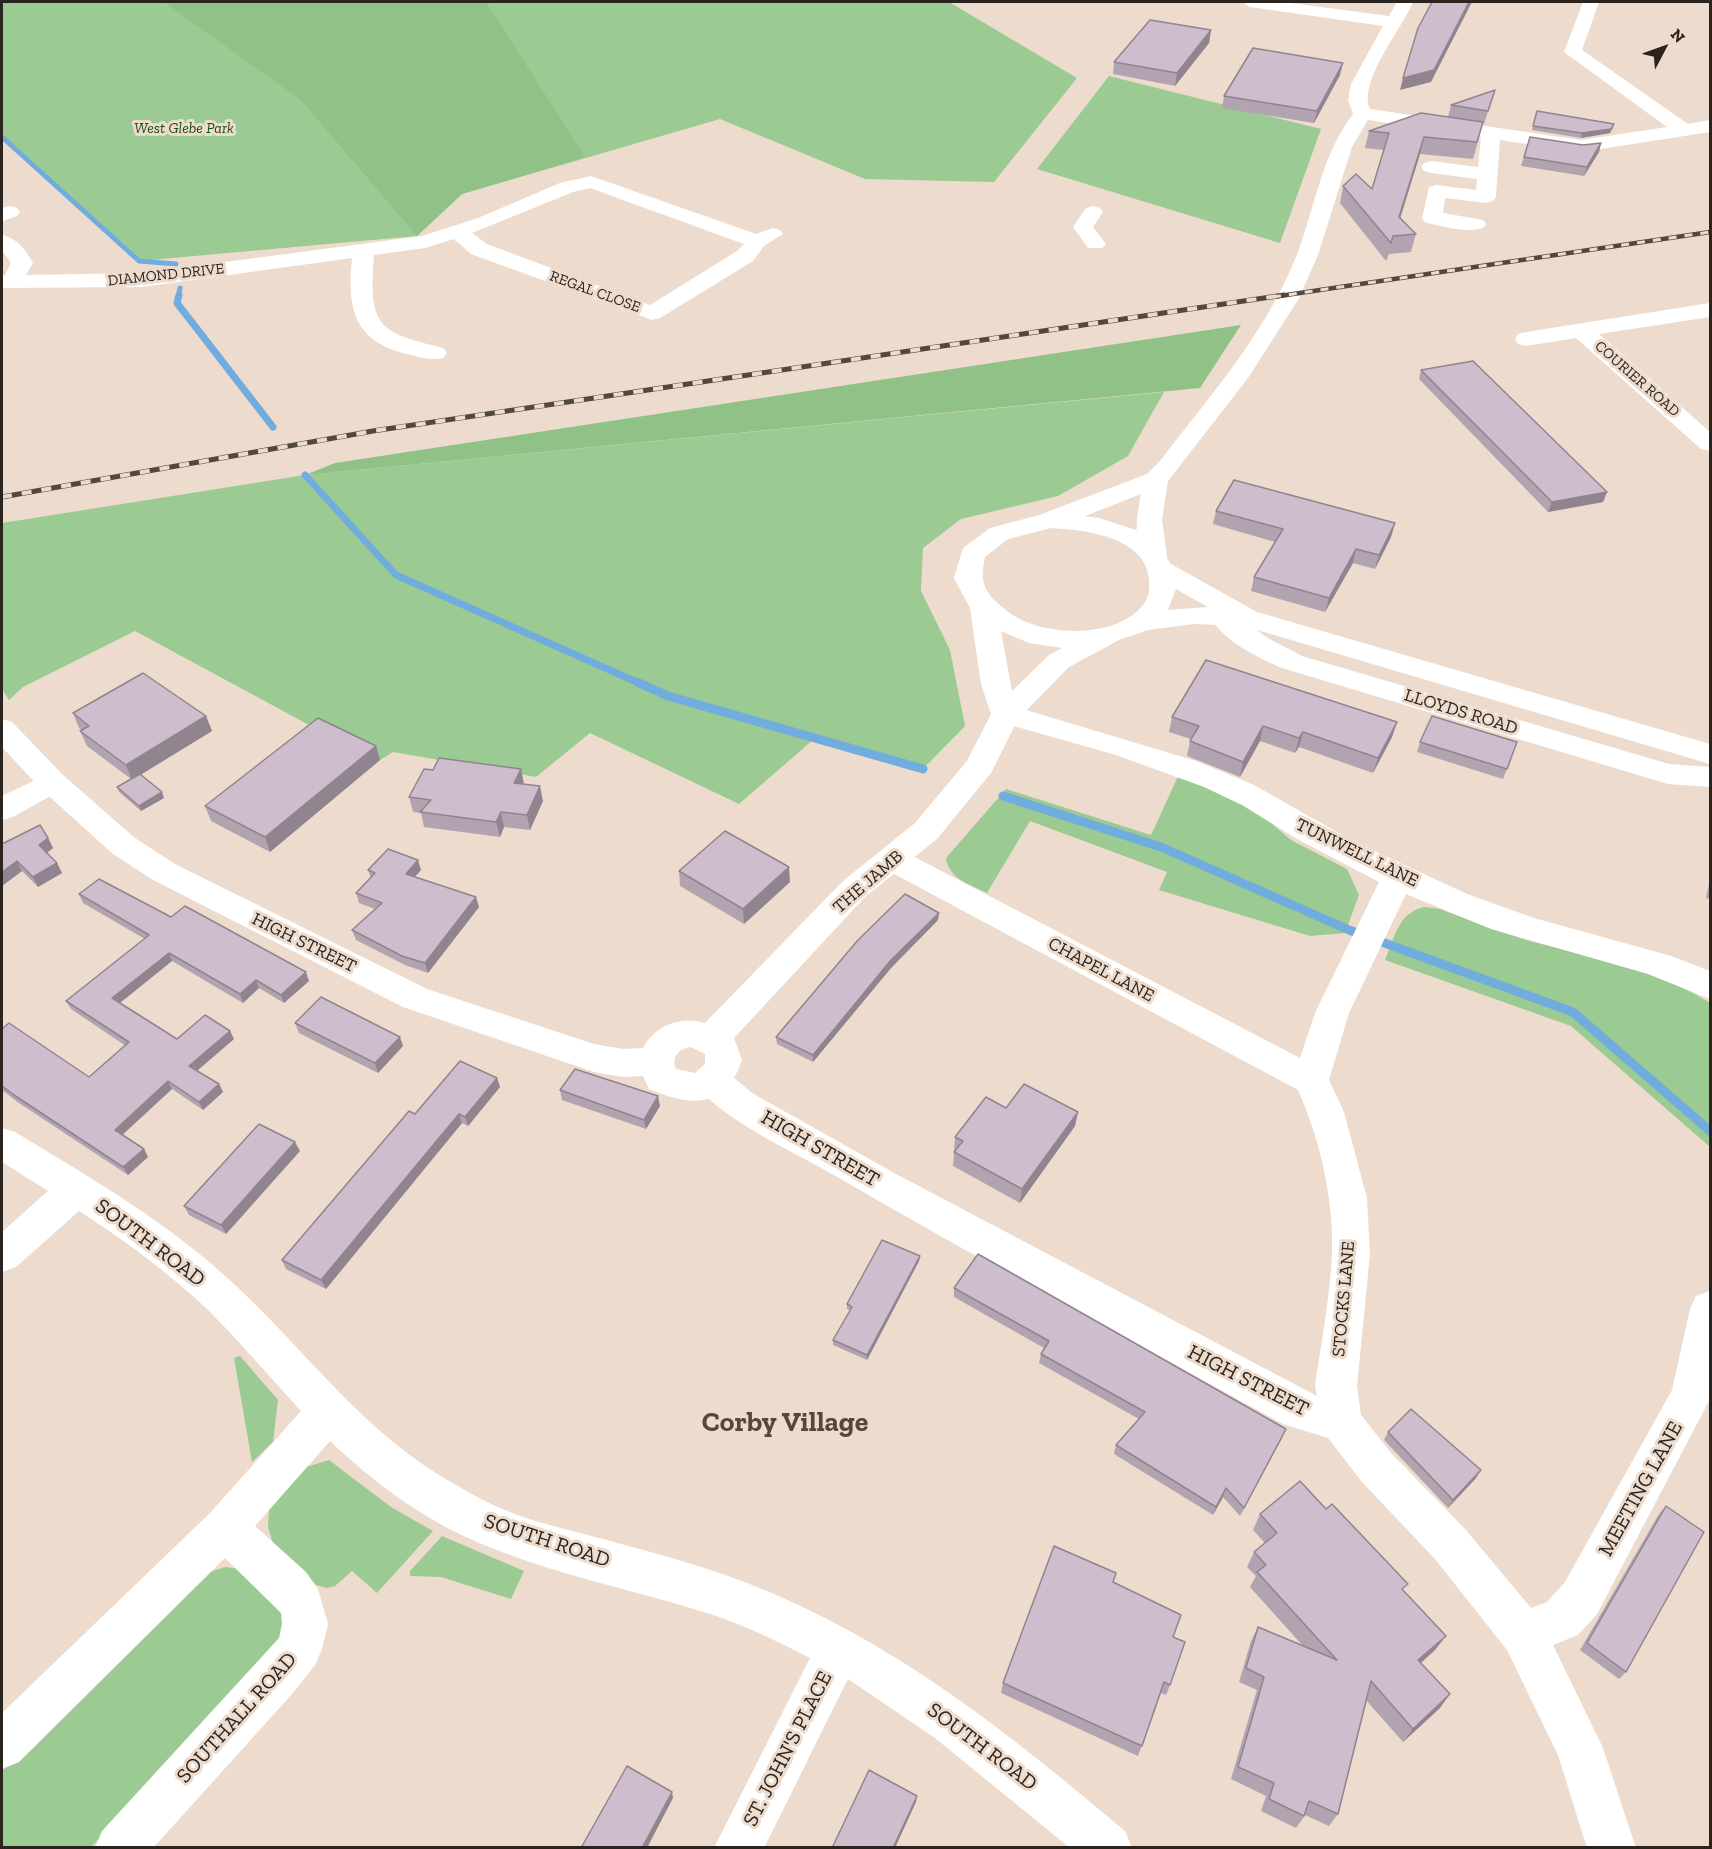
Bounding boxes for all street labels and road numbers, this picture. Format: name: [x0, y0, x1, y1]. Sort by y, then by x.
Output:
street label: DIAMOND DRIVE: [107, 260, 225, 290]
street label: REGAL CLOSE: [547, 267, 643, 317]
street label: COURIER ROAD: [1591, 337, 1683, 421]
street label: LLOYDS ROAD: [1402, 684, 1520, 740]
street label: TUNWELL LANE: [1292, 814, 1422, 892]
street label: THE JAMB: [829, 846, 907, 918]
street label: HIGH STREET: [248, 908, 360, 978]
street label: CHAPEL LANE: [1044, 933, 1158, 1007]
street label: HIGH STREET: [756, 1105, 884, 1193]
street label: SOUTH ROAD: [90, 1194, 210, 1292]
street label: STOCKS LANE: [1328, 1240, 1360, 1358]
street label: HIGH STREET: [1183, 1340, 1313, 1422]
street label: MEETING LANE: [1594, 1417, 1688, 1561]
street label: SOUTH ROAD: [481, 1509, 613, 1573]
street label: SOUTHALL ROAD: [172, 1647, 302, 1789]
street label: ST. JOHN'S PLACE: [738, 1667, 838, 1831]
street label: SOUTH ROAD: [922, 1698, 1042, 1796]

